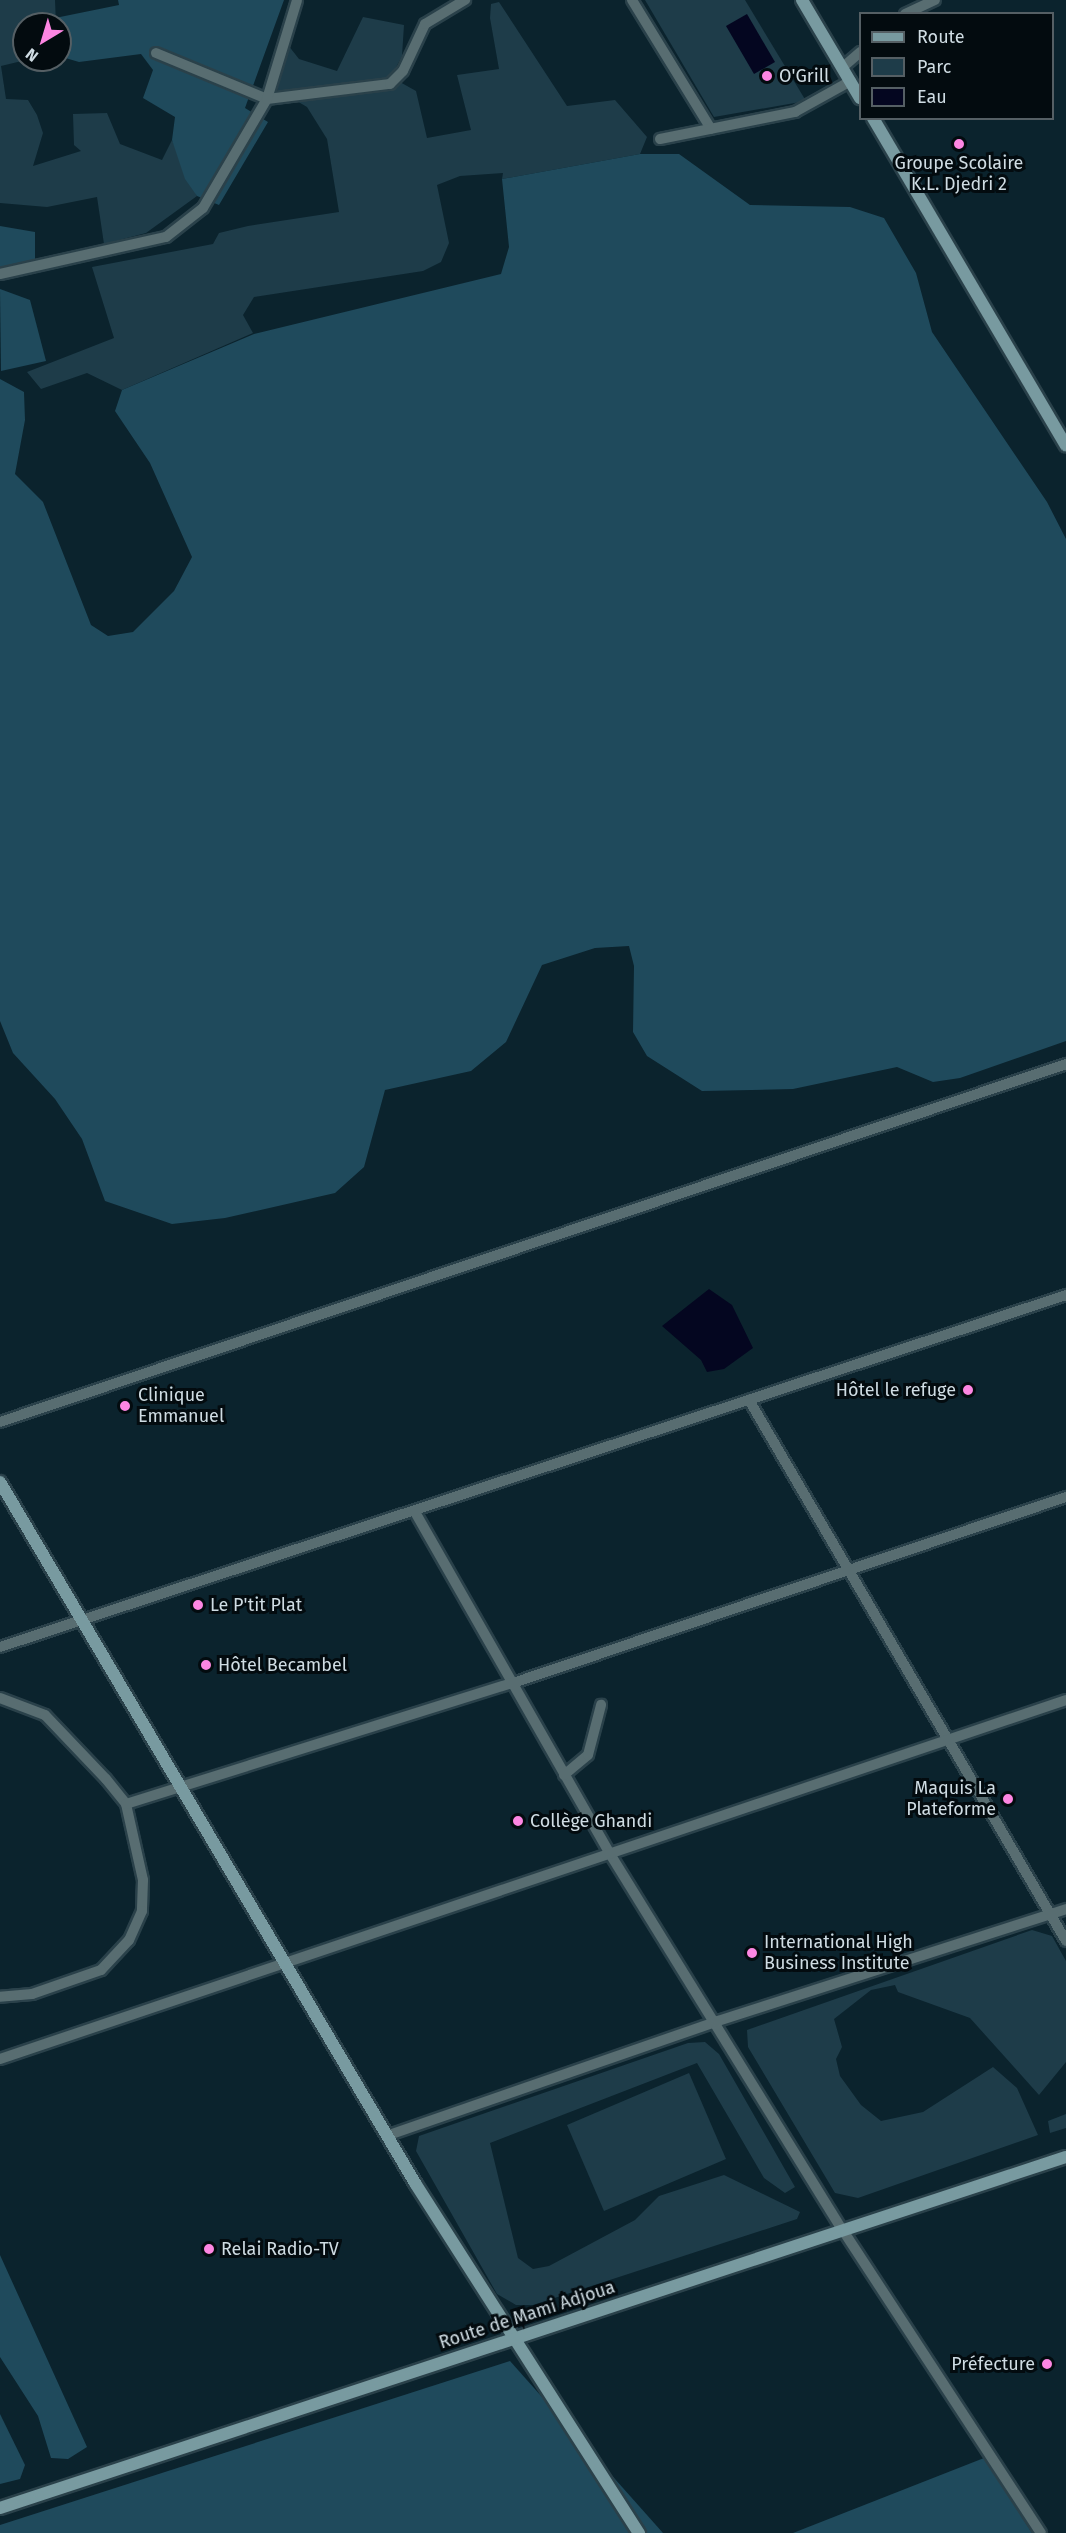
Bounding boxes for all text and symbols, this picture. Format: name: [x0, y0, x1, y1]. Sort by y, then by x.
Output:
north arrow: [12, 12, 72, 72]
legend: [859, 12, 1054, 120]
text: Route: [917, 26, 965, 48]
text: N: [22, 44, 42, 66]
text: Parc: [917, 56, 951, 78]
place label: O'Grill: [779, 65, 829, 87]
marker: O'Grill: [760, 69, 774, 83]
text: Eau: [917, 86, 947, 108]
marker: Groupe Scolaire K.L. Djedri 2: [952, 137, 966, 151]
place label: Groupe Scolaire K.L. Djedri 2: [895, 153, 1023, 195]
place label: Hôtel le refuge: [836, 1379, 956, 1401]
marker: Hôtel le refuge: [961, 1383, 975, 1397]
place label: Clinique Emmanuel: [138, 1385, 224, 1428]
marker: Clinique Emmanuel: [116, 1397, 134, 1415]
place label: Le P'tit Plat: [210, 1594, 302, 1616]
marker: Le P'tit Plat: [191, 1598, 205, 1612]
place label: Hôtel Becambel: [218, 1654, 347, 1676]
marker: Hôtel Becambel: [199, 1658, 213, 1672]
place label: Maquis La Plateforme: [906, 1778, 996, 1820]
marker: Maquis La Plateforme: [1001, 1792, 1015, 1806]
place label: Collège Ghandi: [530, 1810, 652, 1832]
marker: Collège Ghandi: [511, 1814, 525, 1828]
place label: International High Business Institute: [764, 1932, 913, 1974]
marker: International High Business Institute: [745, 1946, 759, 1960]
place label: Relai Radio-TV: [221, 2238, 339, 2260]
marker: Relai Radio-TV: [202, 2242, 216, 2256]
street label: Route de Mami Adjoua: [436, 2276, 618, 2354]
place label: Préfecture: [951, 2353, 1035, 2375]
marker: Préfecture: [1040, 2357, 1054, 2371]

